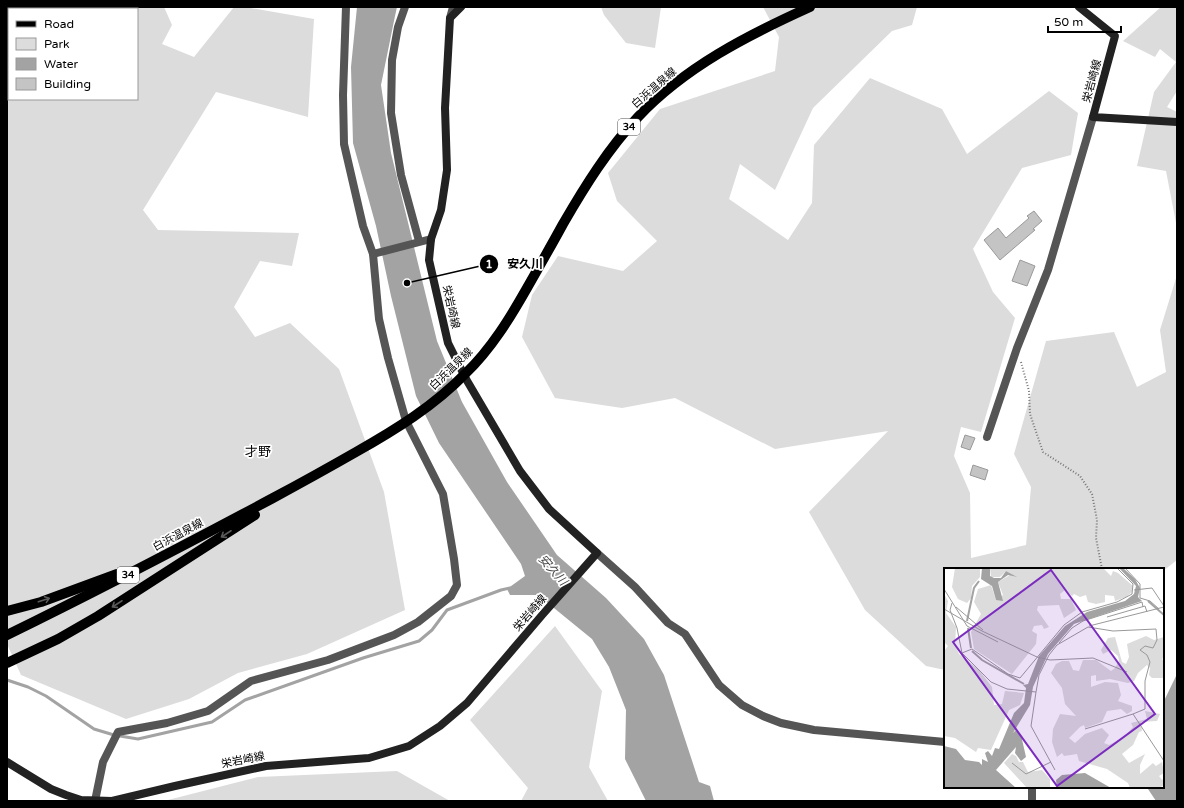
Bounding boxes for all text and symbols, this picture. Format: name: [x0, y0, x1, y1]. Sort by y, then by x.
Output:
legend: [8, 8, 138, 100]
scale bar: [1048, 8, 1121, 34]
text: 50 m: [1054, 15, 1083, 29]
text: Road: [44, 17, 74, 31]
text: Park: [44, 37, 70, 51]
text: Water: [44, 57, 79, 71]
street label: 栄岩崎線: [1080, 58, 1104, 104]
street label: 白浜温泉線: [629, 65, 679, 111]
text: Building: [44, 77, 91, 91]
road number: 34: [618, 119, 640, 135]
callout: 安久川: [479, 252, 551, 276]
text: 1: [485, 257, 493, 271]
text: 安久川: [507, 257, 543, 271]
street label: 栄岩崎線: [440, 284, 462, 330]
street label: 白浜温泉線: [427, 345, 475, 393]
district label: 才野: [245, 444, 271, 460]
street label: 白浜温泉線: [151, 516, 205, 554]
one-way arrow: [220, 530, 232, 538]
water label: 安久川: [536, 552, 572, 590]
road number: 34: [117, 567, 139, 583]
inset map: [944, 568, 1164, 788]
street label: 栄岩崎線: [511, 592, 549, 634]
one-way arrow: [38, 596, 50, 604]
one-way arrow: [111, 600, 122, 608]
street label: 栄岩崎線: [220, 749, 266, 771]

